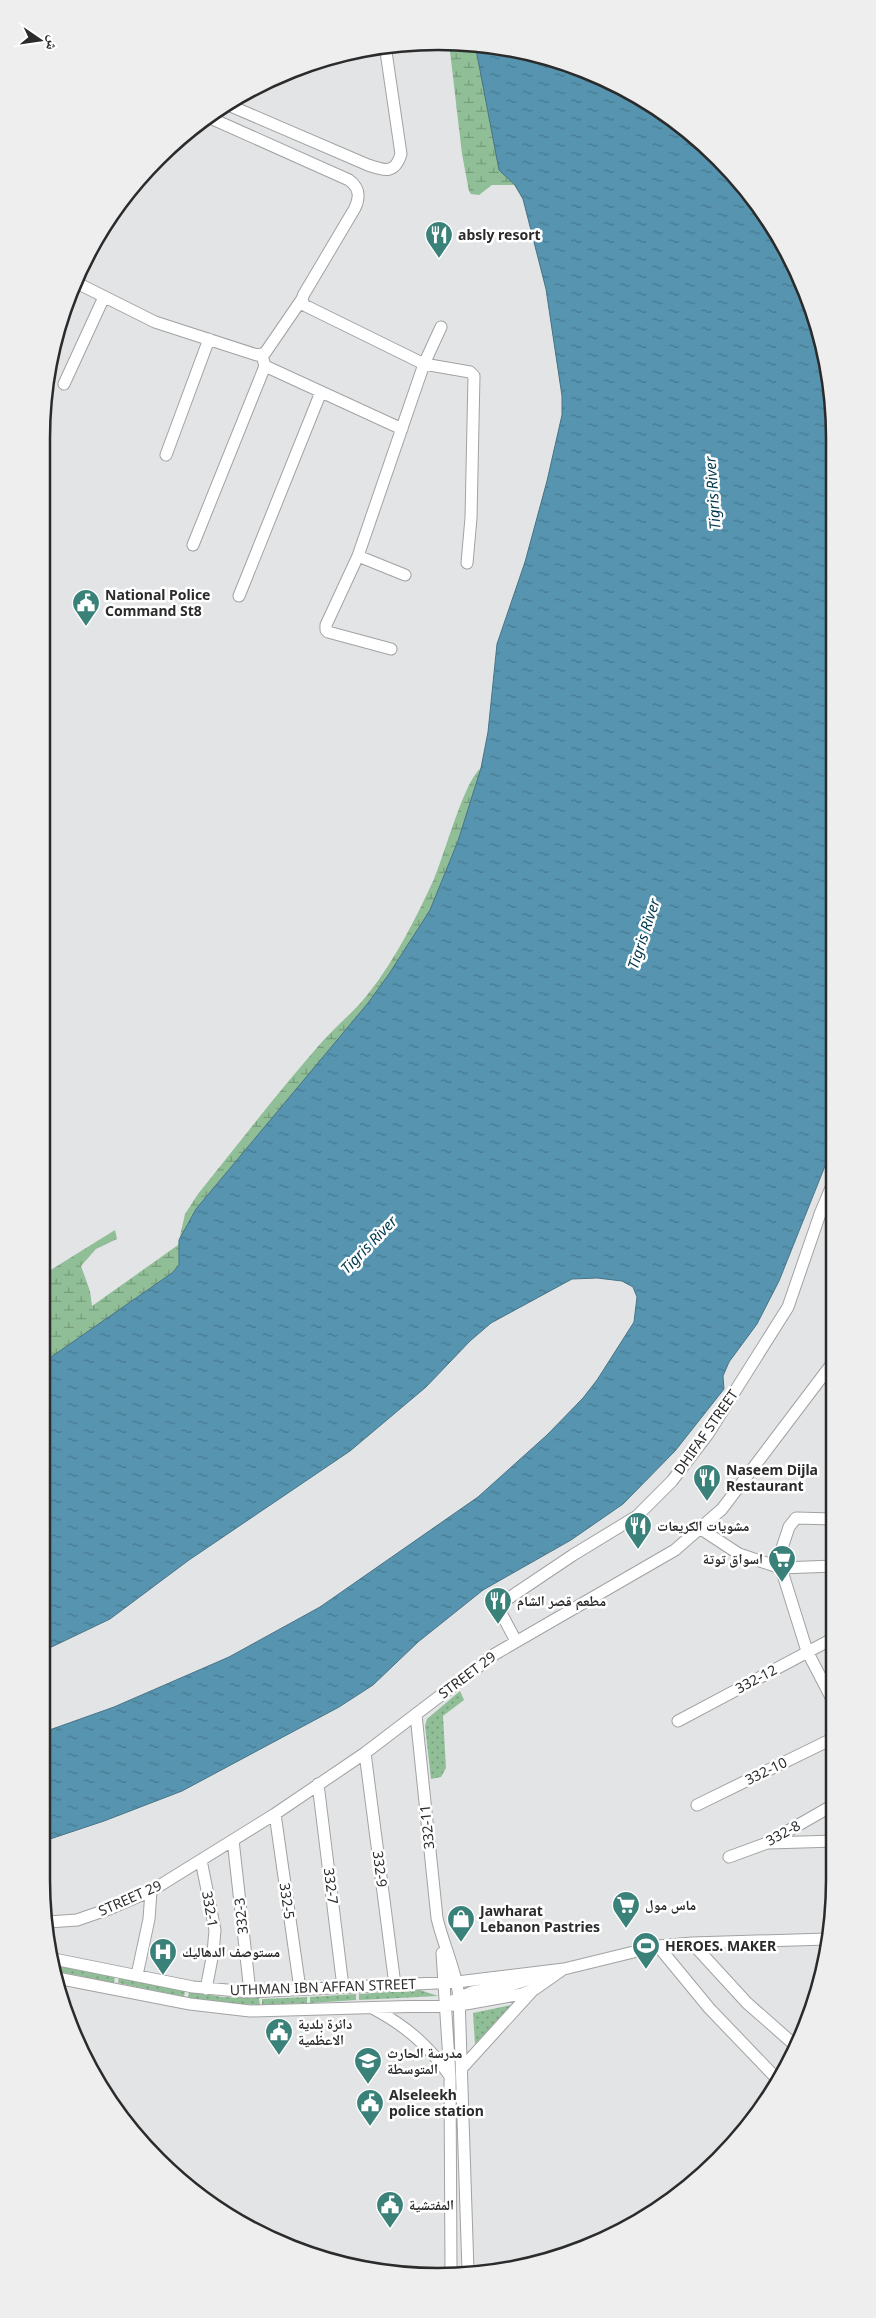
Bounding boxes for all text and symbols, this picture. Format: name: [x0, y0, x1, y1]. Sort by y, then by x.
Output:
north arrow: [15, 15, 65, 65]
text: ش: [42, 34, 64, 53]
restaurant icon: absly resort: [424, 220, 454, 259]
place label: absly resort: [458, 225, 541, 244]
water label: Tigris River: [699, 455, 725, 530]
place label: National Police Command St8: [105, 585, 210, 620]
public building icon: National Police Command St8: [71, 588, 101, 627]
water label: Tigris River: [622, 895, 664, 972]
water label: Tigris River: [336, 1210, 402, 1278]
street label: DHIFAF STREET: [669, 1385, 742, 1478]
place label: Naseem Dijla Restaurant: [726, 1460, 818, 1495]
restaurant icon: Naseem Dijla Restaurant: [692, 1463, 722, 1502]
restaurant icon: مشويات الكريعات: [623, 1511, 653, 1550]
place label: مشويات الكريعات: [657, 1516, 749, 1535]
supermarket icon: اسواق توتة: [767, 1544, 797, 1583]
place label: اسواق توتة: [703, 1549, 763, 1568]
restaurant icon: مطعم قصر الشام: [483, 1586, 513, 1625]
place label: مطعم قصر الشام: [517, 1591, 606, 1611]
street label: STREET 29: [434, 1647, 499, 1702]
street label: 332-12: [732, 1660, 780, 1697]
street label: 332-10: [742, 1752, 790, 1789]
street label: 332-11: [415, 1804, 438, 1850]
street label: 332-8: [762, 1815, 803, 1850]
street label: 332-9: [369, 1850, 392, 1888]
street label: 332-7: [320, 1867, 343, 1905]
street label: STREET 29: [95, 1875, 164, 1920]
street label: 332-5: [276, 1882, 299, 1920]
street label: 332-1: [198, 1889, 223, 1929]
supermarket icon: ماس مول: [611, 1890, 641, 1929]
place label: ماس مول: [645, 1895, 696, 1914]
street label: 332-3: [229, 1897, 252, 1935]
place label: Jawharat Lebanon Pastries: [478, 1901, 600, 1936]
shop icon: Jawharat Lebanon Pastries: [446, 1904, 476, 1943]
sports icon: HEROES. MAKER: [631, 1931, 661, 1970]
place label: HEROES. MAKER: [665, 1936, 777, 1955]
hospital icon: مستوصف الدهاليك: [148, 1937, 178, 1976]
place label: مستوصف الدهاليك: [182, 1942, 280, 1961]
street label: UTHMAN IBN AFFAN STREET: [230, 1974, 417, 1999]
place label: دائرة بلدية الاعظمية: [298, 2014, 352, 2049]
public building icon: دائرة بلدية الاعظمية: [264, 2017, 294, 2056]
place label: مدرسة الحارث المتوسطة: [387, 2043, 462, 2078]
school or university icon: مدرسة الحارث المتوسطة: [353, 2046, 383, 2085]
place label: Alseleekh police station: [389, 2085, 484, 2120]
public building icon: Alseleekh police station: [355, 2088, 385, 2127]
public building icon: المفتشية: [375, 2190, 405, 2229]
place label: المفتشية: [409, 2195, 454, 2214]

